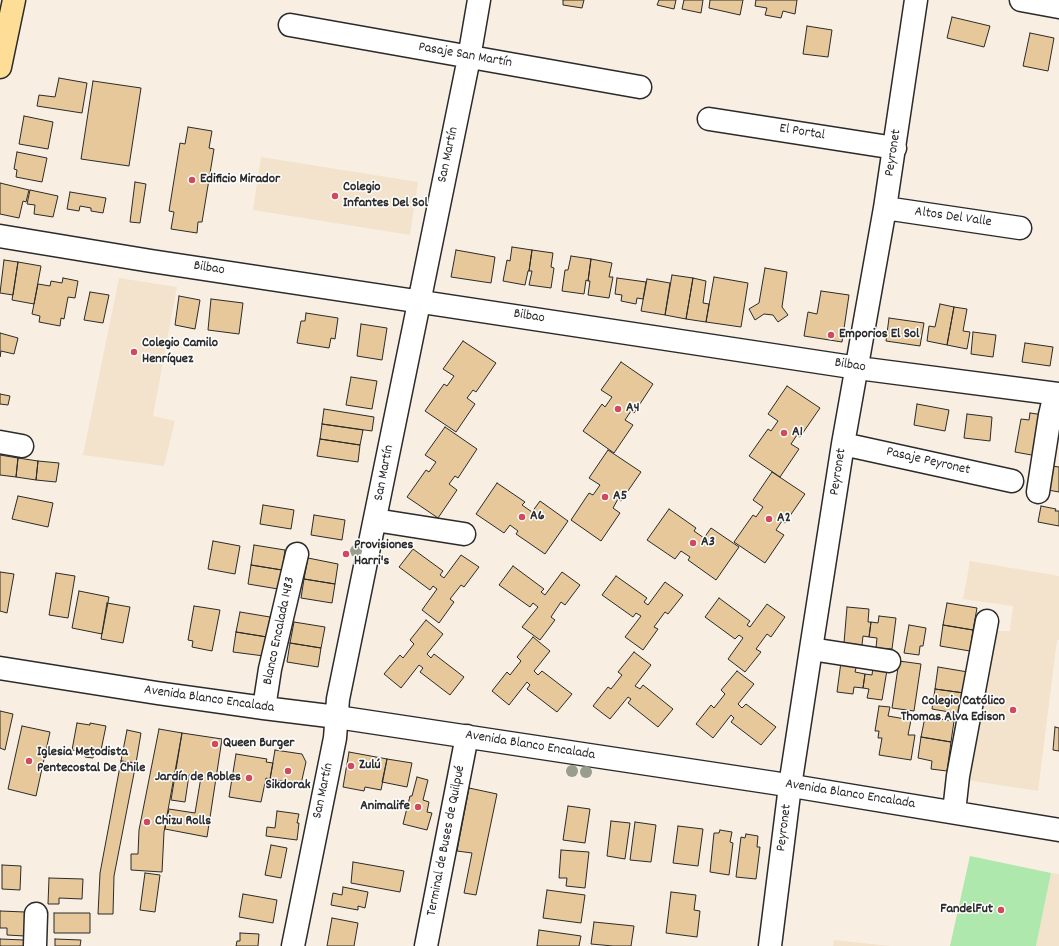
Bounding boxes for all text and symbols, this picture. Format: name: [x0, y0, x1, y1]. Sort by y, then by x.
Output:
street label: Pasaje San Martín: [417, 39, 513, 73]
street label: El Portal: [778, 121, 826, 145]
street label: San Martín: [435, 126, 463, 184]
street label: Peyronet: [882, 128, 906, 178]
place label: Edificio Mirador: [200, 172, 280, 188]
marker: Edificio Mirador: [187, 175, 197, 185]
place label: Colegio Infantes Del Sol: [343, 180, 428, 212]
marker: Colegio Infantes Del Sol: [330, 191, 340, 201]
street label: Altos Del Valle: [913, 204, 993, 232]
street label: Bilbao: [192, 258, 226, 280]
street label: Bilbao: [512, 306, 546, 328]
place label: Emporios El Sol: [839, 327, 919, 343]
marker: Emporios El Sol: [826, 330, 836, 340]
place label: Colegio Camilo Henríquez: [142, 336, 218, 368]
marker: Colegio Camilo Henríquez: [129, 347, 139, 357]
street label: Bilbao: [833, 355, 867, 377]
place label: A4: [626, 401, 639, 417]
marker: A4: [613, 404, 623, 414]
place label: A1: [792, 425, 803, 441]
marker: A1: [779, 428, 789, 438]
street label: San Martín: [371, 444, 399, 502]
street label: Pasaje Peyronet: [884, 444, 972, 480]
street label: Peyronet: [827, 447, 851, 497]
place label: A5: [613, 489, 627, 505]
marker: A5: [600, 492, 610, 502]
place label: A6: [530, 509, 545, 525]
place label: A2: [777, 511, 791, 527]
marker: A6: [517, 512, 527, 522]
marker: A2: [764, 514, 774, 524]
place label: A3: [701, 535, 715, 551]
place label: Provisiones Harri's: [354, 538, 413, 570]
marker: A3: [688, 538, 698, 548]
marker: Provisiones Harri's: [341, 549, 351, 559]
street label: Blanco Encalada 1483: [260, 575, 300, 687]
street label: Avenida Blanco Encalada: [143, 683, 275, 717]
place label: Colegio Católico Thomas Alva Edison: [901, 694, 1005, 726]
marker: Colegio Católico Thomas Alva Edison: [1008, 705, 1018, 715]
street label: Avenida Blanco Encalada: [464, 727, 596, 765]
place label: Queen Burger: [223, 736, 295, 752]
marker: Queen Burger: [210, 739, 220, 749]
place label: Iglesia Metodista Pentecostal De Chile: [37, 745, 145, 778]
marker: Iglesia Metodista Pentecostal De Chile: [24, 756, 34, 766]
place label: Zulú: [359, 758, 381, 774]
marker: Zulú: [346, 761, 356, 771]
street label: San Martín: [310, 762, 338, 820]
street label: Terminal de Buses de Quilpué: [424, 764, 470, 918]
marker: Sikdorak: [283, 766, 293, 776]
place label: Jardín de Robles: [155, 770, 241, 786]
marker: Jardín de Robles: [244, 773, 254, 783]
street label: Avenida Blanco Encalada: [784, 776, 916, 814]
place label: Sikdorak: [266, 778, 310, 794]
place label: Animalife: [360, 799, 410, 815]
marker: Animalife: [413, 802, 423, 812]
street label: Peyronet: [774, 803, 796, 853]
place label: Chizu Rolls: [155, 814, 211, 830]
marker: Chizu Rolls: [142, 817, 152, 827]
place label: FandelFut: [940, 902, 993, 918]
marker: FandelFut: [996, 905, 1006, 915]

